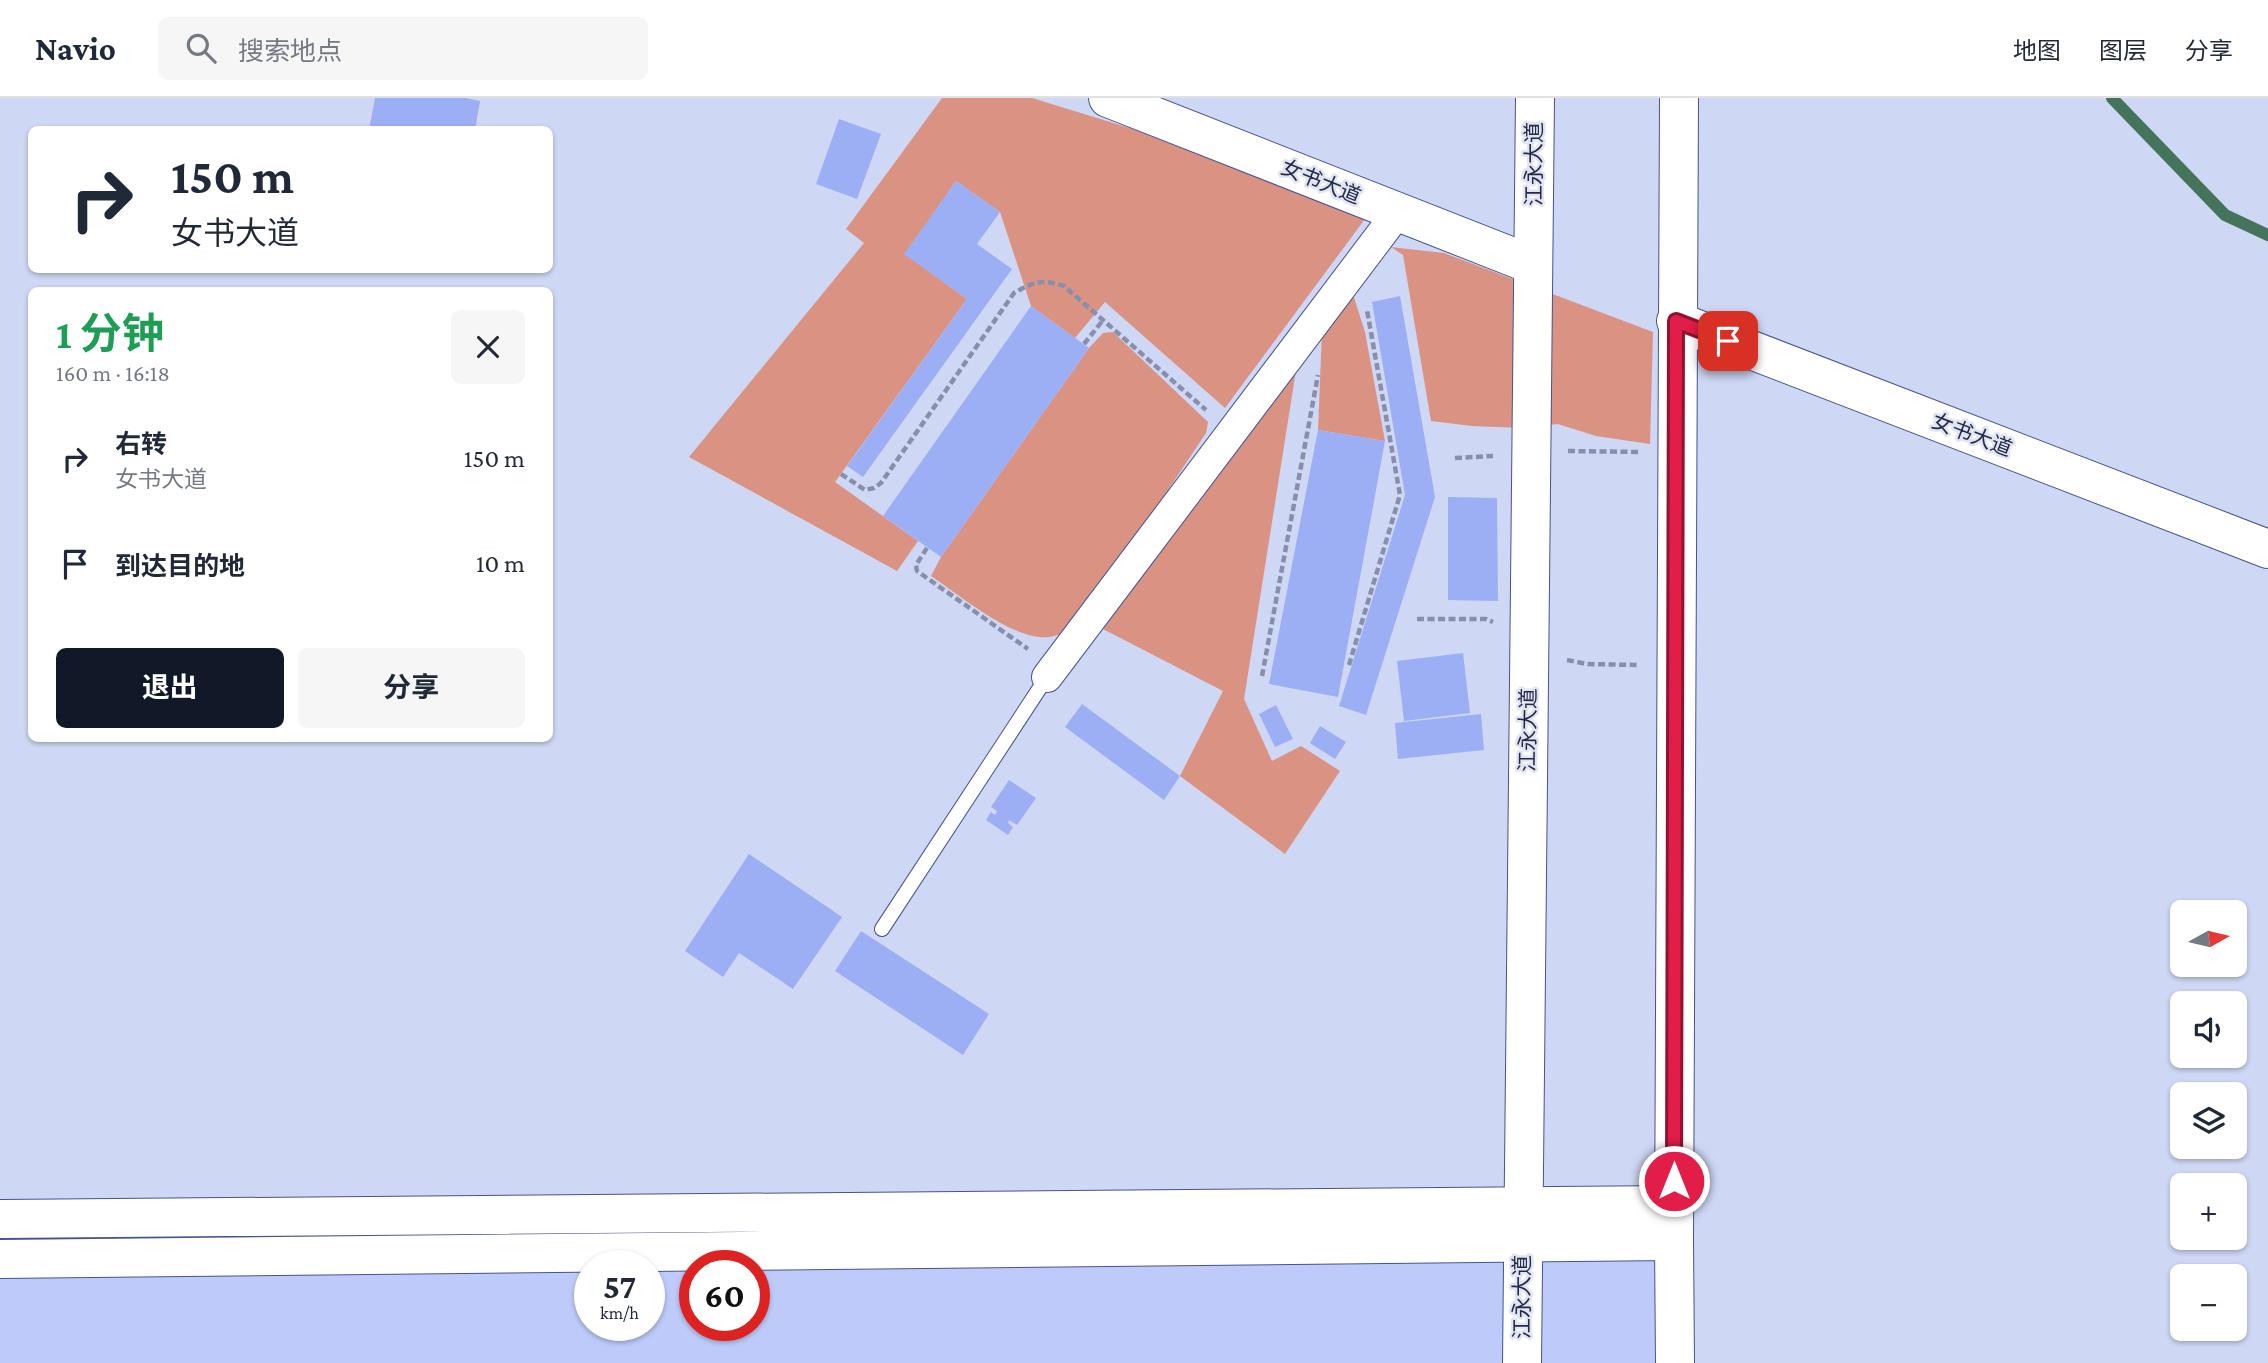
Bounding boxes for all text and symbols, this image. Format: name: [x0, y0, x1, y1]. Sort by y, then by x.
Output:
search box: [158, 17, 648, 80]
icon: search: [182, 29, 220, 67]
text: Navio: [35, 30, 116, 67]
text: 搜索地点: [238, 37, 342, 66]
text: 地图: [2013, 37, 2061, 64]
text: 图层: [2099, 37, 2147, 64]
text: 分享: [2185, 37, 2233, 64]
street label: 江永大道: [1522, 122, 1546, 206]
text: 150 m: [171, 149, 294, 204]
icon: right: [56, 154, 147, 245]
street label: 女书大道: [1278, 155, 1364, 209]
text: 女书大道: [171, 215, 299, 251]
text: 1 分钟: [56, 310, 164, 357]
button: close: [451, 310, 525, 384]
pin: [1698, 311, 1758, 371]
icon: arrive: [1709, 322, 1747, 360]
text: 160 m · 16:18: [56, 360, 170, 386]
street label: 女书大道: [1928, 409, 2016, 461]
text: 右转: [115, 430, 167, 459]
icon: right: [56, 440, 94, 478]
text: 150 m: [464, 444, 525, 473]
text: 女书大道: [115, 466, 207, 492]
icon: arrive: [56, 545, 94, 583]
text: 10 m: [476, 549, 525, 578]
text: 到达目的地: [115, 552, 245, 581]
button: 退出: [56, 648, 284, 728]
button: 分享: [298, 648, 525, 728]
street label: 江永大道: [1515, 688, 1541, 772]
north arrow: [2170, 900, 2247, 976]
map controls: [2170, 900, 2247, 1341]
button: sound: [2170, 991, 2247, 1068]
button: layers: [2170, 1082, 2247, 1159]
position arrow: [1637, 1144, 1711, 1218]
button: +: [2170, 1173, 2247, 1250]
speed limit sign: 60: [679, 1250, 770, 1341]
street label: 江永大道: [1510, 1255, 1534, 1339]
button: −: [2170, 1264, 2247, 1341]
text: 57: [603, 1267, 636, 1306]
text: km/h: [600, 1303, 639, 1323]

